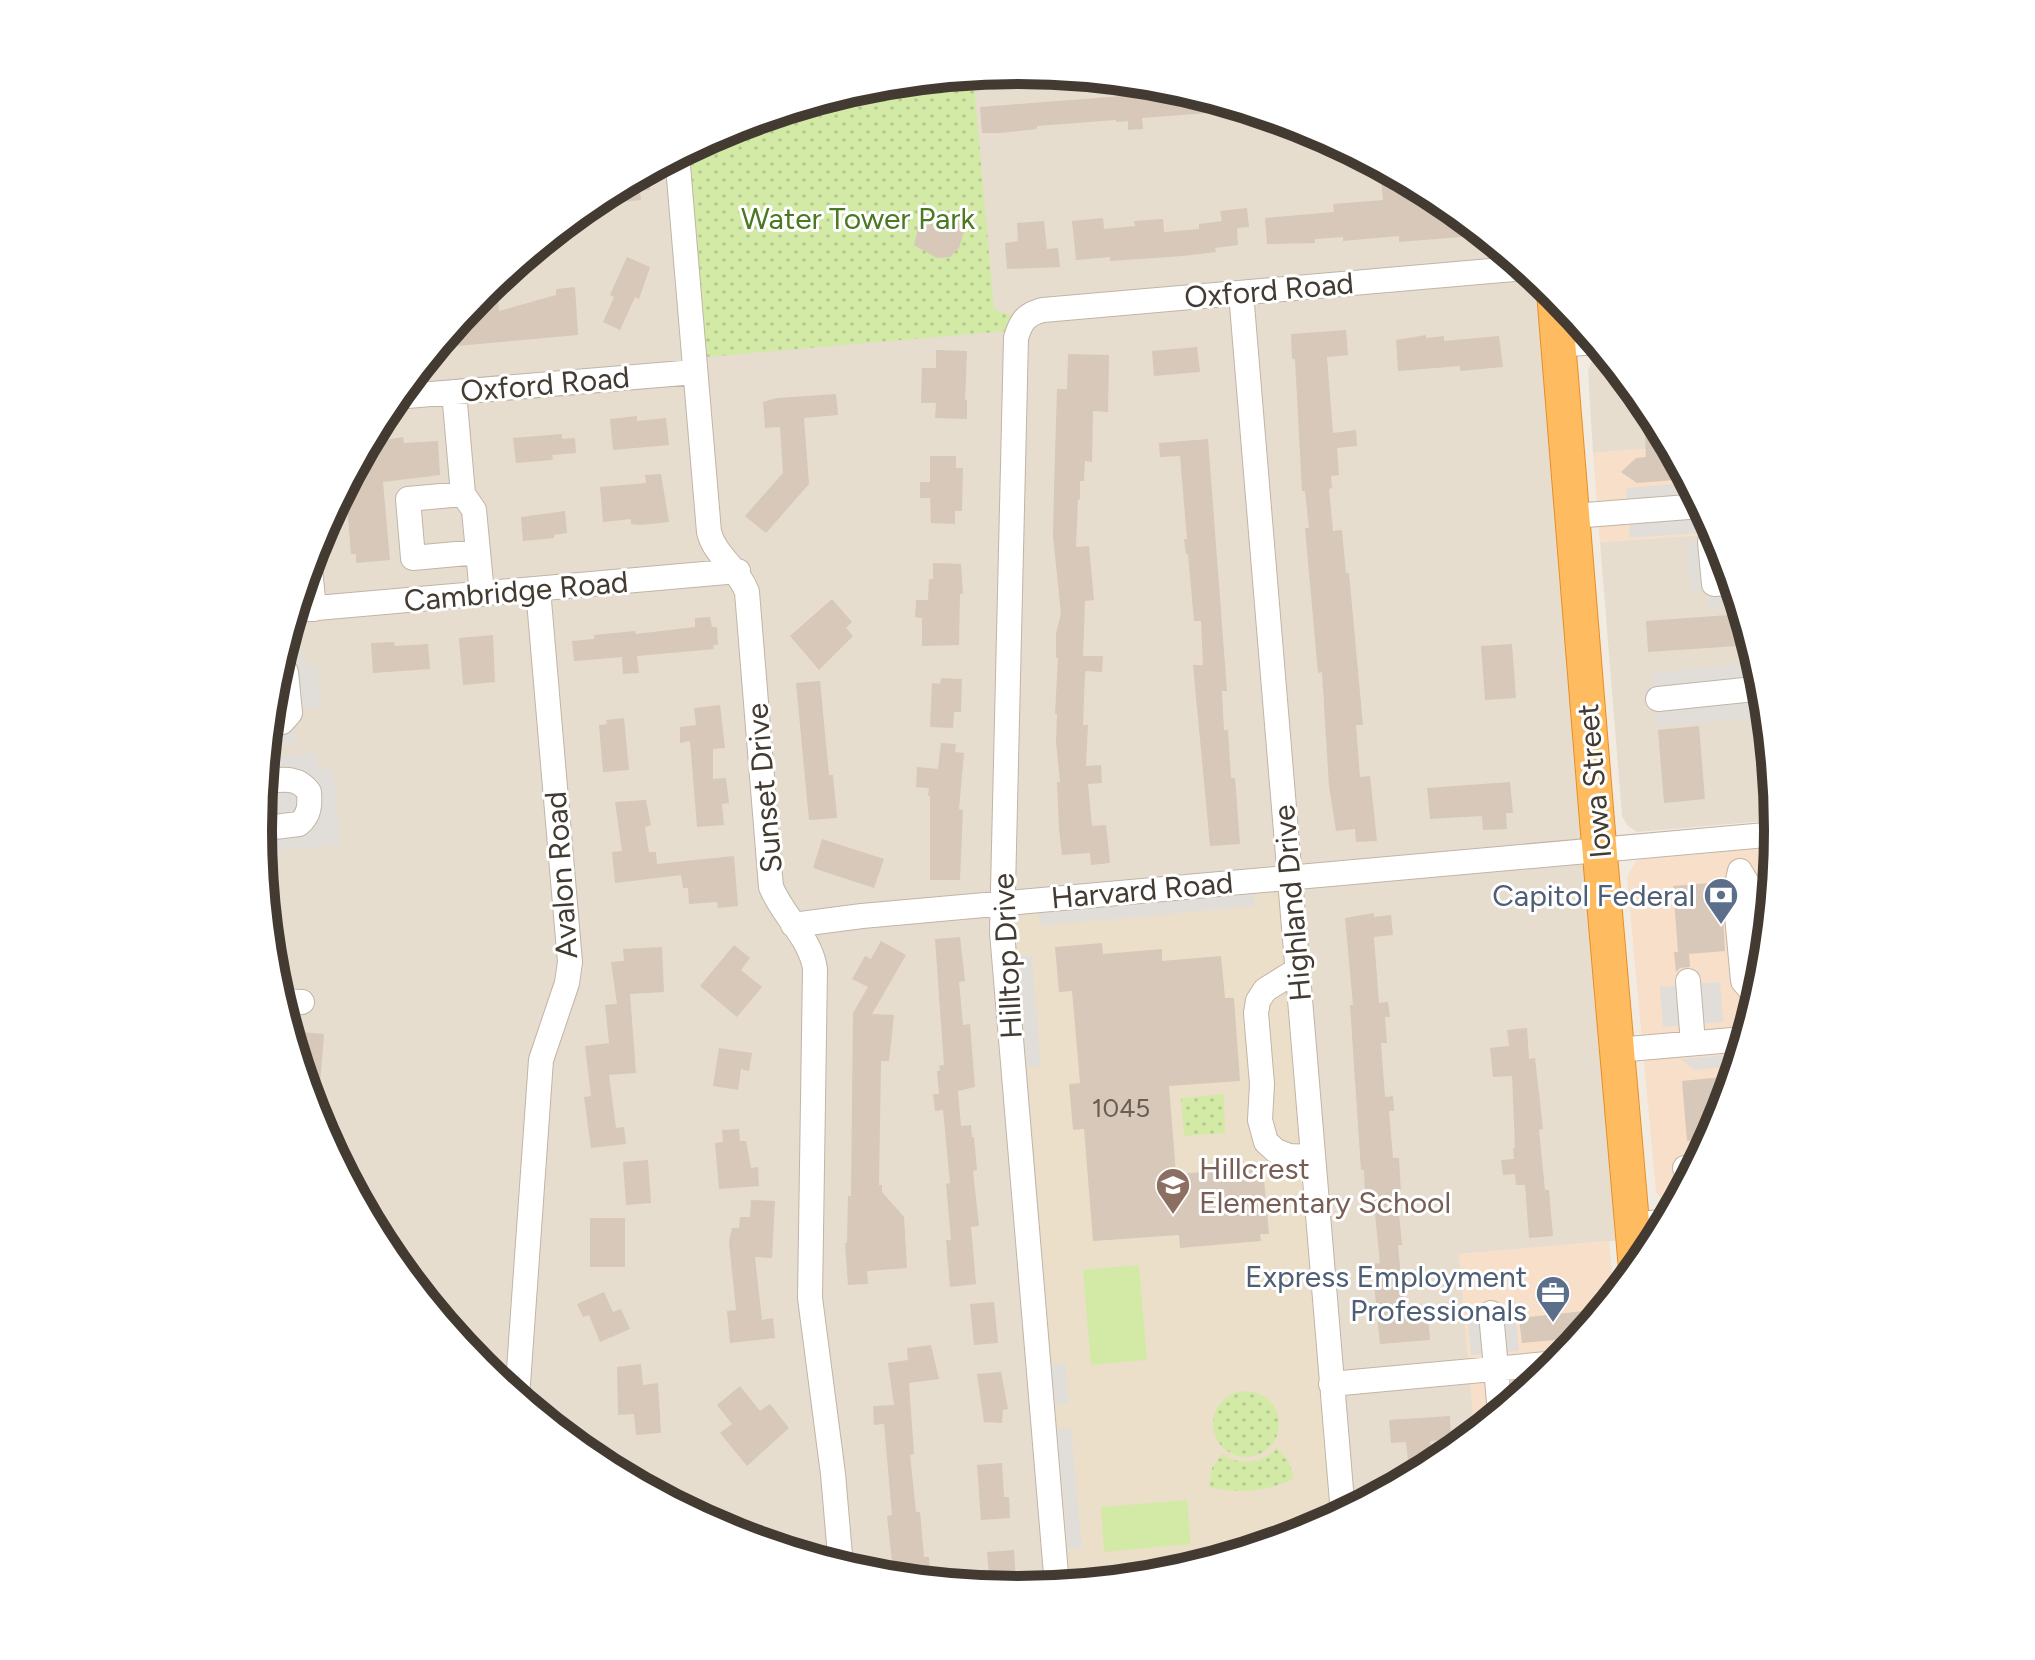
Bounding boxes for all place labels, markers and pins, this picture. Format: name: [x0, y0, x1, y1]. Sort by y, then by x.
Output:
bank icon: Capitol Federal: [1702, 876, 1740, 926]
place label: Capitol Federal: [1492, 877, 1695, 914]
place label: Hillcrest Elementary School: [1199, 1150, 1451, 1221]
school or university icon: Hillcrest Elementary School: [1154, 1166, 1192, 1216]
place label: Express Employment Professionals: [1245, 1258, 1527, 1329]
office icon: Express Employment Professionals: [1534, 1274, 1572, 1324]

